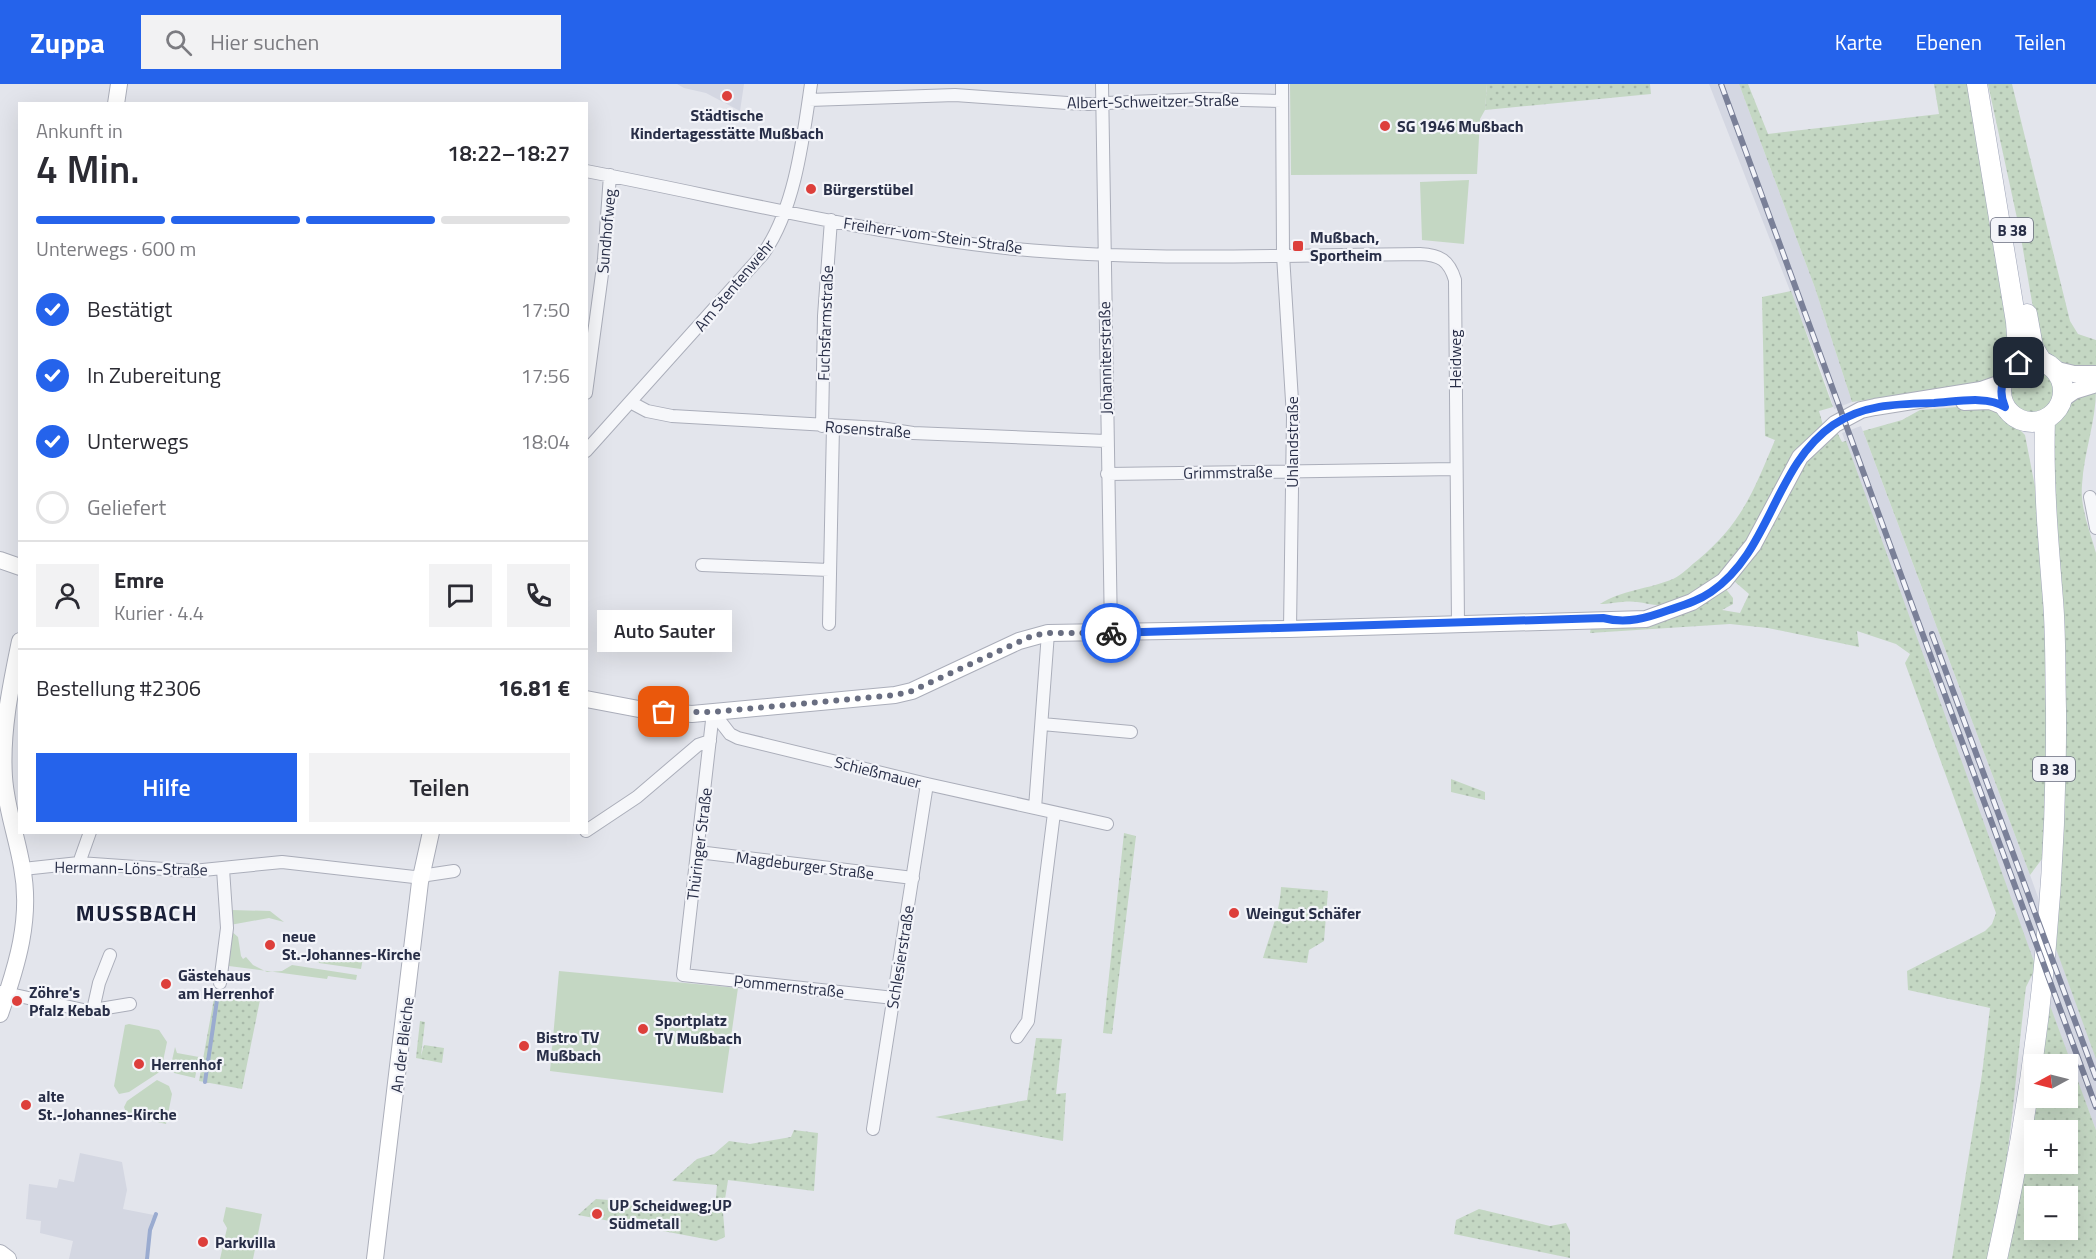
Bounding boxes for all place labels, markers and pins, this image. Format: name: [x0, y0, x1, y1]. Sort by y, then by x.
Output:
marker: Städtische Kindertagesstätte Mußbach: [720, 89, 734, 103]
place label: Städtische Kindertagesstätte Mußbach: [630, 103, 824, 145]
place label: SG 1946 Mußbach: [1397, 114, 1524, 138]
marker: SG 1946 Mußbach: [1378, 119, 1392, 133]
place label: Bürgerstübel: [823, 177, 914, 201]
marker: Bürgerstübel: [804, 182, 818, 196]
place label: Mußbach, Sportheim: [1310, 225, 1382, 267]
marker: Mußbach, Sportheim: [1291, 239, 1305, 253]
pin: [1993, 337, 2044, 388]
callout: Auto Sauter: [596, 610, 732, 652]
pin: [638, 686, 689, 737]
place label: Weingut Schäfer: [1246, 901, 1361, 925]
marker: Weingut Schäfer: [1227, 906, 1241, 920]
place label: neue St.-Johannes-Kirche: [282, 924, 421, 966]
marker: neue St.-Johannes-Kirche: [263, 938, 277, 952]
place label: Gästehaus am Herrenhof: [178, 963, 274, 1005]
marker: Gästehaus am Herrenhof: [159, 977, 173, 991]
place label: Zöhre's Pfalz Kebab: [29, 980, 111, 1022]
marker: Zöhre's Pfalz Kebab: [10, 994, 24, 1008]
place label: Sportplatz TV Mußbach: [655, 1008, 742, 1050]
marker: Sportplatz TV Mußbach: [636, 1022, 650, 1036]
place label: Bistro TV Mußbach: [536, 1025, 601, 1067]
marker: Bistro TV Mußbach: [517, 1039, 531, 1053]
place label: Herrenhof: [151, 1052, 222, 1076]
marker: Herrenhof: [132, 1057, 146, 1071]
place label: alte St.-Johannes-Kirche: [38, 1084, 177, 1126]
marker: alte St.-Johannes-Kirche: [19, 1098, 33, 1112]
place label: UP Scheidweg;UP Südmetall: [609, 1193, 732, 1235]
marker: UP Scheidweg;UP Südmetall: [590, 1207, 604, 1221]
place label: Parkvilla: [215, 1230, 276, 1254]
marker: Parkvilla: [196, 1235, 210, 1249]

